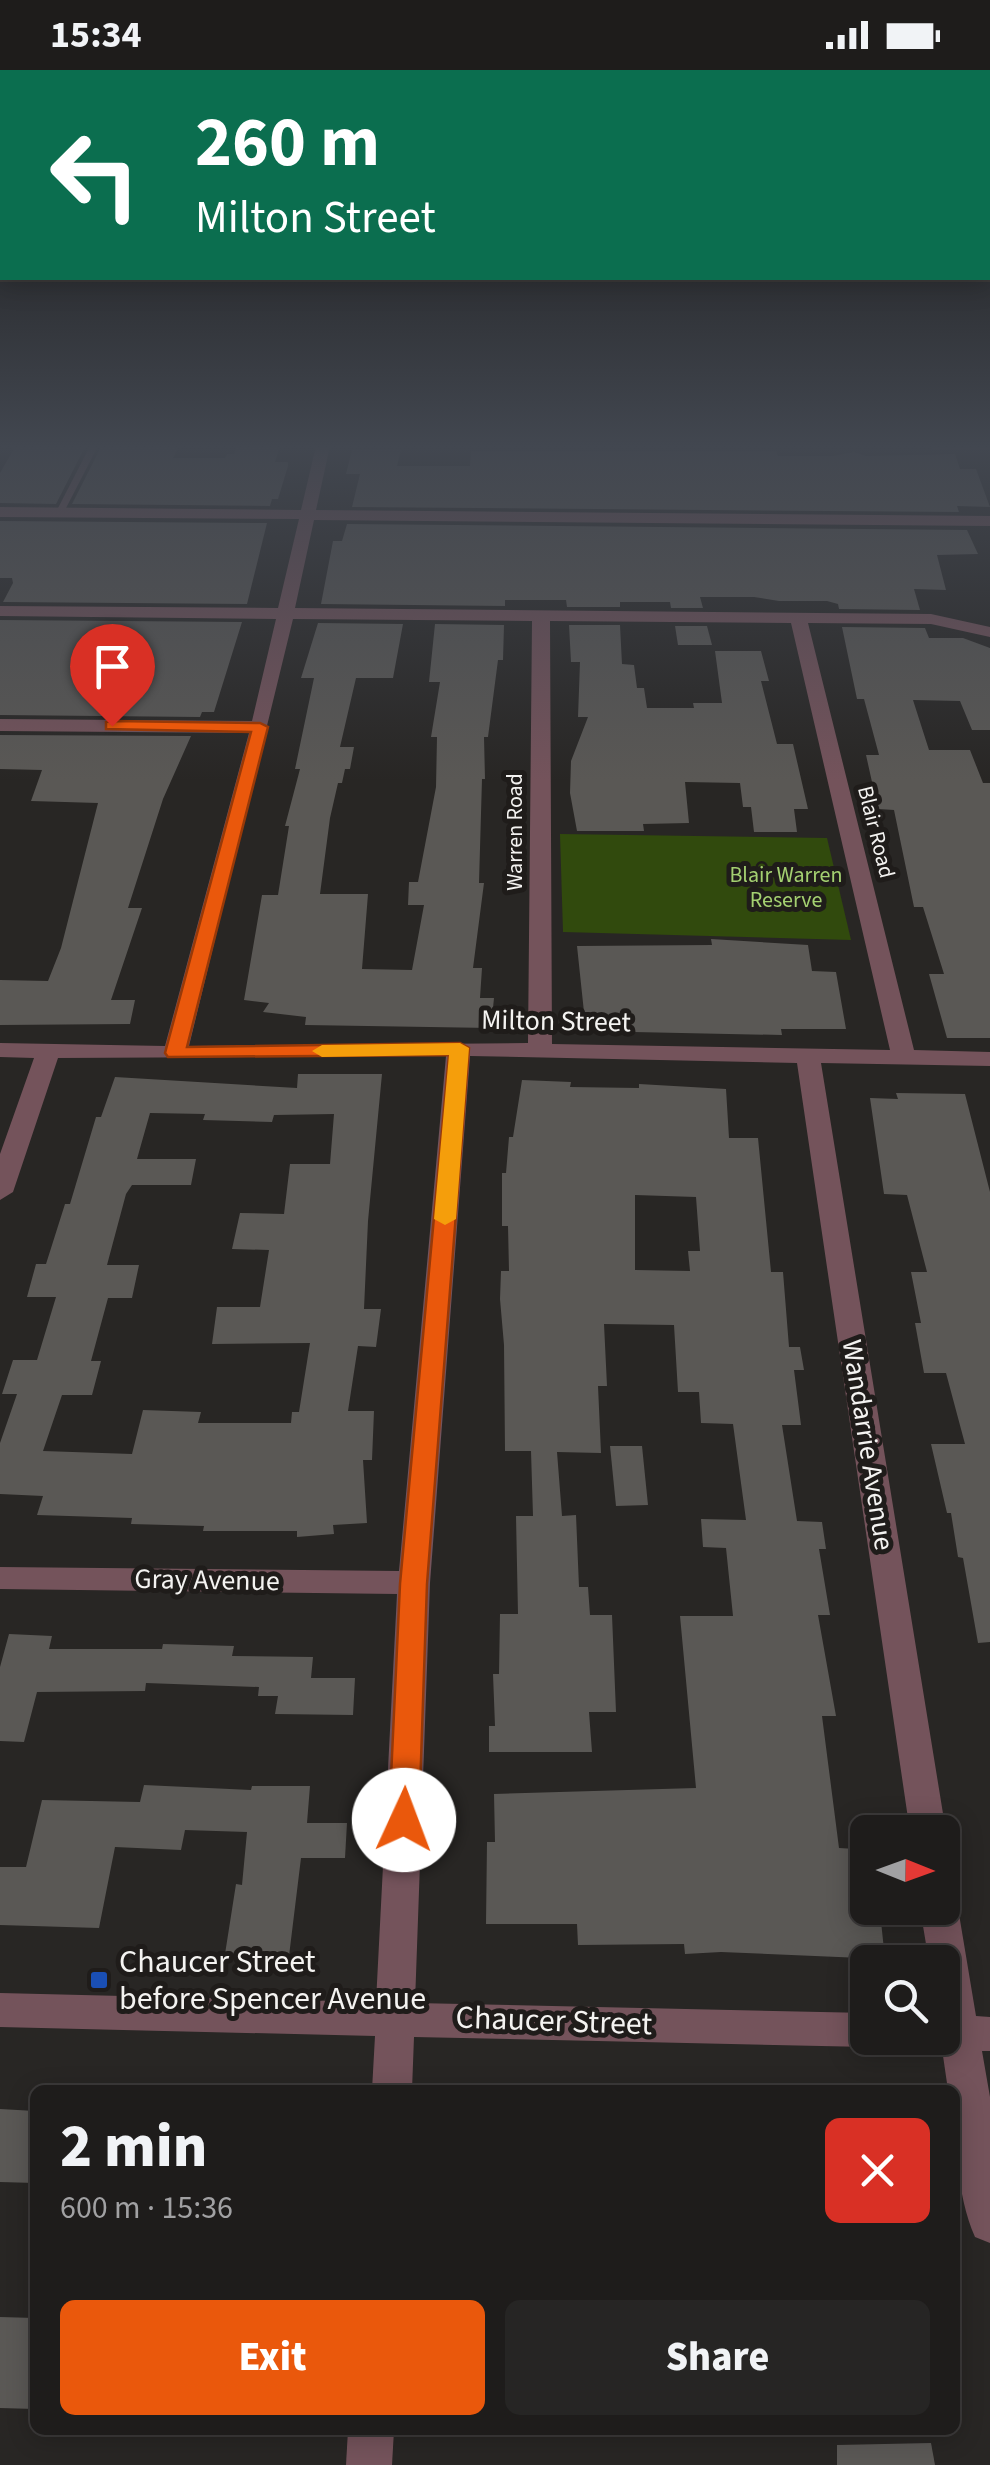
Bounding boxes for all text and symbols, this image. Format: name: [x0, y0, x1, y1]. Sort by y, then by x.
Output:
text: 15:34: [50, 8, 142, 62]
text: 260 m: [195, 93, 380, 193]
icon: left: [30, 110, 160, 240]
text: Milton Street: [195, 186, 436, 250]
pin: [70, 624, 155, 727]
icon: arrive: [85, 639, 140, 694]
street label: Warren Road: [499, 773, 531, 891]
street label: Blair Road: [849, 782, 903, 882]
park label: Blair Warren Reserve: [729, 859, 843, 916]
street label: Milton Street: [481, 1000, 632, 1042]
street label: Wandarrie Avenue: [832, 1337, 904, 1553]
street label: Gray Avenue: [134, 1559, 280, 1601]
position arrow: [352, 1768, 456, 1872]
north arrow: [850, 1815, 960, 1925]
map controls: [850, 1815, 960, 2055]
place label: Chaucer Street before Spencer Avenue: [119, 1939, 426, 2022]
button: search: [850, 1945, 960, 2055]
marker: Chaucer Street before Spencer Avenue: [88, 1969, 110, 1991]
street label: Chaucer Street: [455, 1995, 653, 2047]
text: 2 min: [60, 2105, 207, 2190]
button: close: [825, 2118, 930, 2223]
text: 600 m · 15:36: [60, 2185, 233, 2231]
button: Exit: [60, 2300, 485, 2415]
button: Share: [505, 2300, 930, 2415]

